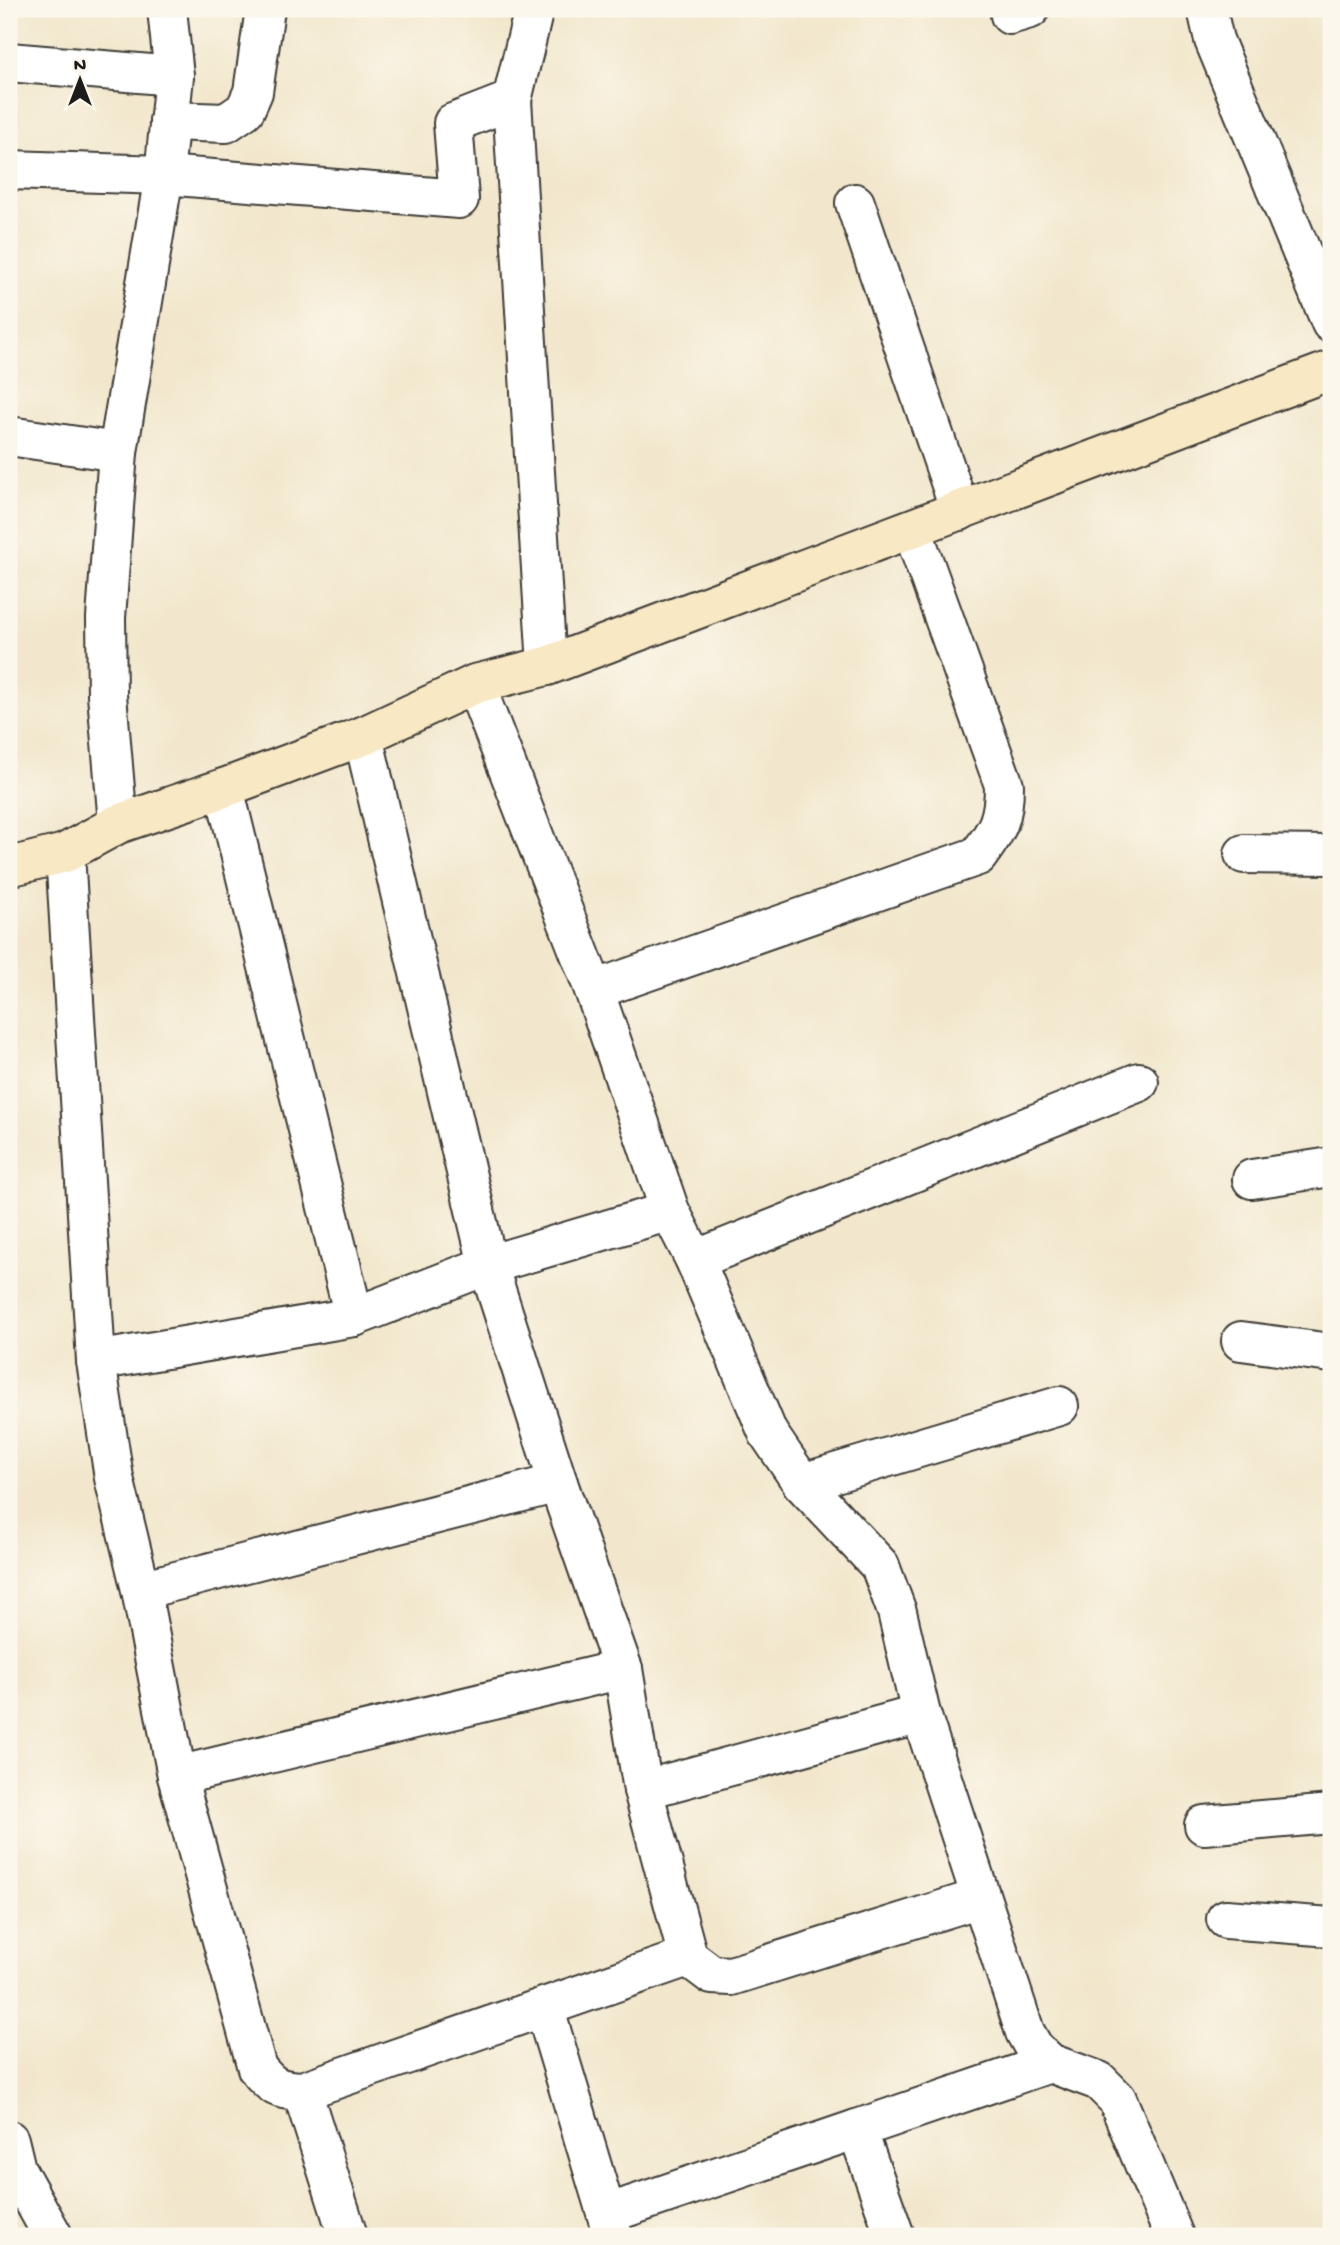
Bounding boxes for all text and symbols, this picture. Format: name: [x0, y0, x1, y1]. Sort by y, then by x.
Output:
north arrow: [46, 46, 116, 116]
text: N: [74, 55, 86, 78]

